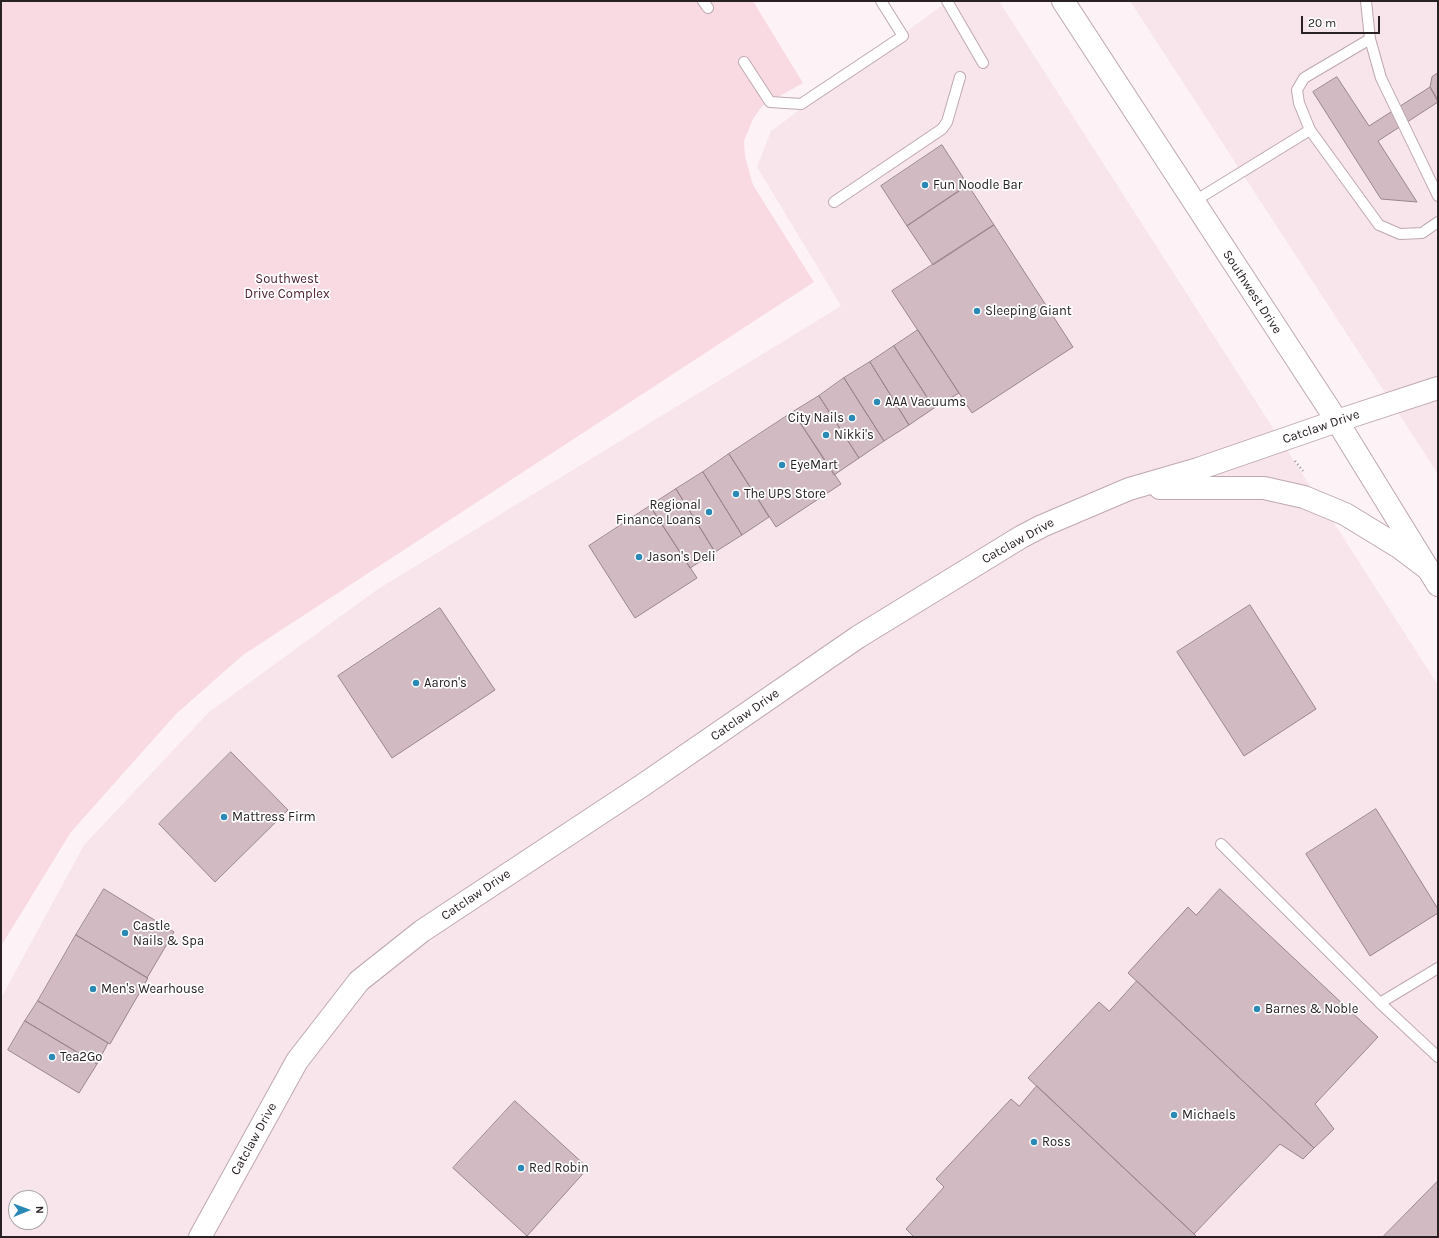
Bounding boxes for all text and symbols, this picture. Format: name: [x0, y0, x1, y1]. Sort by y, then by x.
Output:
scale bar: [1303, 8, 1382, 34]
text: 20 m: [1308, 16, 1336, 30]
place label: Fun Noodle Bar: [933, 177, 1022, 193]
marker: Fun Noodle Bar: [920, 180, 930, 190]
street label: Southwest Drive: [1219, 247, 1285, 337]
park label: Southwest Drive Complex: [244, 271, 330, 302]
place label: Sleeping Giant: [985, 303, 1072, 319]
marker: Sleeping Giant: [972, 306, 982, 316]
place label: AAA Vacuums: [885, 394, 966, 410]
marker: AAA Vacuums: [872, 397, 882, 407]
street label: Catclaw Drive: [1280, 407, 1362, 447]
place label: City Nails: [788, 410, 844, 426]
marker: City Nails: [847, 413, 857, 423]
place label: Nikki's: [834, 427, 874, 443]
marker: Nikki's: [821, 430, 831, 440]
place label: EyeMart: [790, 457, 838, 473]
marker: EyeMart: [777, 460, 787, 470]
place label: The UPS Store: [744, 486, 826, 502]
marker: The UPS Store: [731, 489, 741, 499]
place label: Regional Finance Loans: [616, 497, 701, 528]
marker: Regional Finance Loans: [704, 507, 714, 517]
street label: Catclaw Drive: [979, 515, 1057, 567]
place label: Jason's Deli: [647, 549, 716, 565]
marker: Jason's Deli: [634, 552, 644, 562]
place label: Aaron's: [424, 675, 467, 691]
marker: Aaron's: [411, 678, 421, 688]
street label: Catclaw Drive: [708, 686, 782, 744]
place label: Mattress Firm: [232, 809, 316, 825]
marker: Mattress Firm: [219, 812, 229, 822]
street label: Catclaw Drive: [438, 866, 514, 924]
place label: Castle Nails & Spa: [133, 918, 204, 949]
marker: Castle Nails & Spa: [120, 928, 130, 938]
place label: Men's Wearhouse: [101, 981, 204, 997]
marker: Men's Wearhouse: [88, 984, 98, 994]
place label: Barnes & Noble: [1265, 1001, 1358, 1017]
marker: Barnes & Noble: [1252, 1004, 1262, 1014]
place label: Tea2Go: [60, 1049, 102, 1065]
marker: Tea2Go: [47, 1052, 57, 1062]
street label: Catclaw Drive: [228, 1100, 280, 1178]
place label: Michaels: [1182, 1107, 1236, 1123]
marker: Michaels: [1169, 1110, 1179, 1120]
place label: Ross: [1042, 1134, 1071, 1150]
marker: Ross: [1029, 1137, 1039, 1147]
place label: Red Robin: [529, 1160, 589, 1176]
marker: Red Robin: [516, 1163, 526, 1173]
north arrow: [8, 1190, 48, 1230]
text: N: [33, 1206, 46, 1214]

